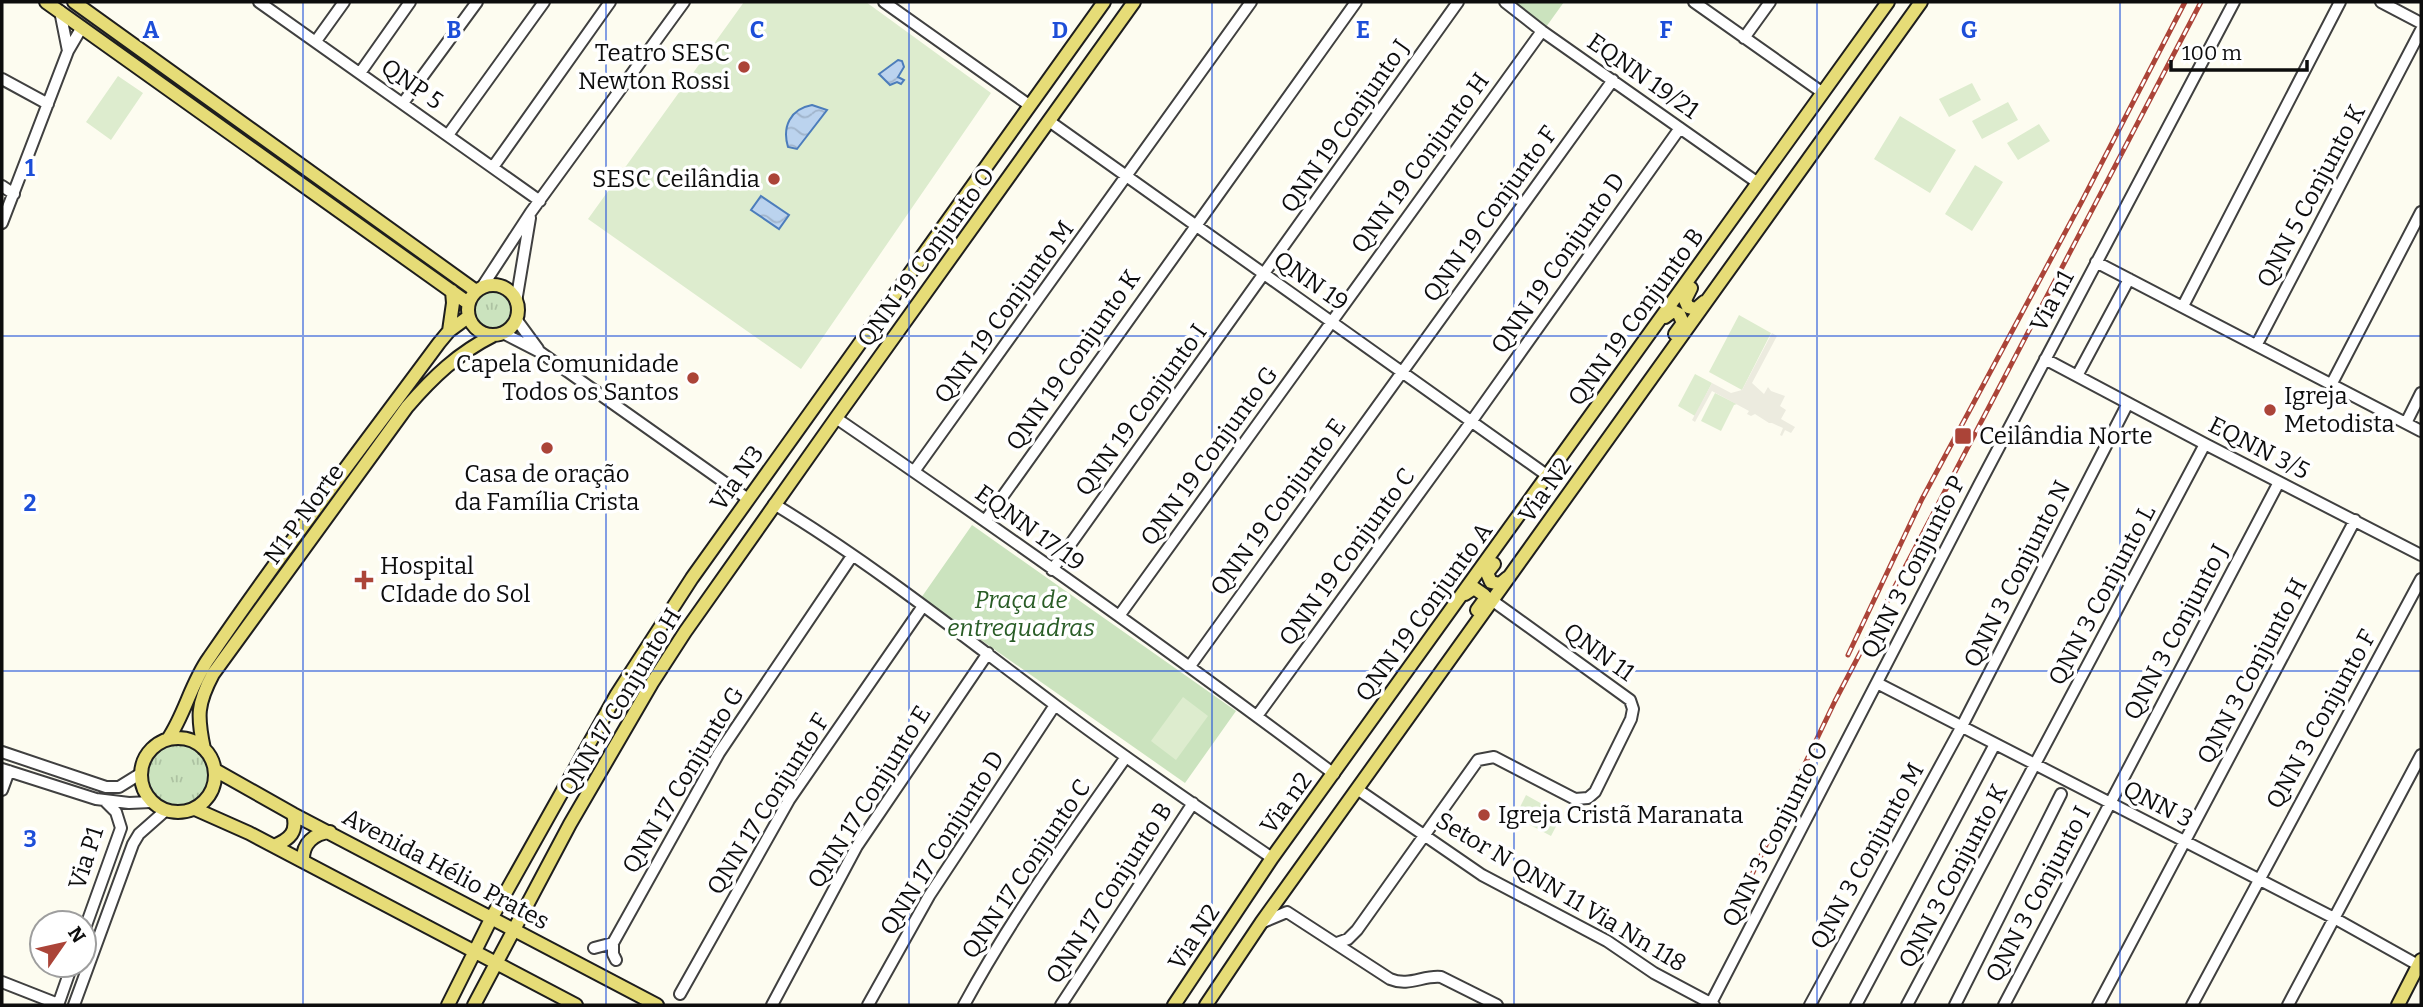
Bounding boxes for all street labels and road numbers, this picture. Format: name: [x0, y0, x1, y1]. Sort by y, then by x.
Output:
street label: EQNN 19/21: [1582, 27, 1704, 125]
street label: QNN 19 Conjunto J: [1275, 34, 1415, 218]
street label: QNP 5: [376, 53, 448, 115]
street label: QNN 19 Conjunto H: [1345, 67, 1495, 259]
street label: QNN 5 Conjunto K: [2251, 100, 2371, 292]
street label: QNN 19 Conjunto F: [1417, 121, 1563, 307]
street label: QNN 19 Conjunto O: [852, 162, 1000, 352]
street label: QNN 19 Conjunto D: [1485, 167, 1631, 359]
street label: QNN 19 Conjunto M: [929, 215, 1079, 409]
street label: QNN 19 Conjunto B: [1562, 223, 1710, 411]
street label: QNN 19: [1268, 245, 1354, 317]
street label: QNN 19 Conjunto K: [1000, 264, 1146, 456]
street label: Via n1: [2024, 265, 2080, 336]
street label: QNN 19 Conjunto I: [1069, 319, 1213, 501]
street label: QNN 19 Conjunto G: [1135, 361, 1283, 551]
street label: EQNN 3/5: [2204, 411, 2314, 485]
street label: QNN 19 Conjunto E: [1204, 413, 1352, 601]
street label: Via N3: [705, 440, 769, 516]
street label: Via N2: [1513, 452, 1577, 528]
street label: N1 P Norte: [258, 458, 350, 570]
street label: QNN 19 Conjunto C: [1273, 463, 1421, 651]
street label: QNN 3 Conjunto P: [1855, 471, 1971, 663]
street label: QNN 3 Conjunto N: [1958, 476, 2076, 672]
street label: EQNN 17/19: [970, 479, 1090, 577]
street label: QNN 3 Conjunto L: [2043, 500, 2161, 690]
street label: QNN 19 Conjunto A: [1350, 517, 1498, 707]
street label: QNN 3 Conjunto J: [2118, 539, 2234, 725]
street label: QNN 3 Conjunto H: [2191, 574, 2313, 768]
street label: QNN 17 Conjunto H: [553, 603, 687, 801]
street label: QNN 11: [1558, 617, 1640, 687]
street label: QNN 3 Conjunto F: [2260, 625, 2382, 813]
street label: QNN 17 Conjunto G: [616, 682, 750, 878]
street label: QNN 17 Conjunto E: [802, 701, 936, 893]
street label: QNN 17 Conjunto F: [701, 708, 835, 900]
street label: QNN 3 Conjunto O: [1716, 736, 1834, 932]
street label: QNN 17 Conjunto D: [874, 746, 1010, 940]
street label: QNN 3 Conjunto M: [1804, 758, 1930, 954]
street label: Via n2: [1255, 767, 1317, 839]
street label: QNN 17 Conjunto C: [956, 774, 1096, 964]
street label: QNN 3: [2118, 775, 2198, 833]
street label: QNN 3 Conjunto K: [1893, 779, 2013, 973]
street label: QNN 17 Conjunto B: [1040, 797, 1178, 989]
street label: QNN 3 Conjunto I: [1980, 801, 2096, 987]
street label: Avenida Hélio Prates: [338, 803, 554, 935]
street label: Setor N QNN 11 Via Nn 118: [1431, 806, 1691, 978]
street label: Via P1: [63, 823, 109, 893]
street label: Via N2: [1163, 899, 1225, 975]

